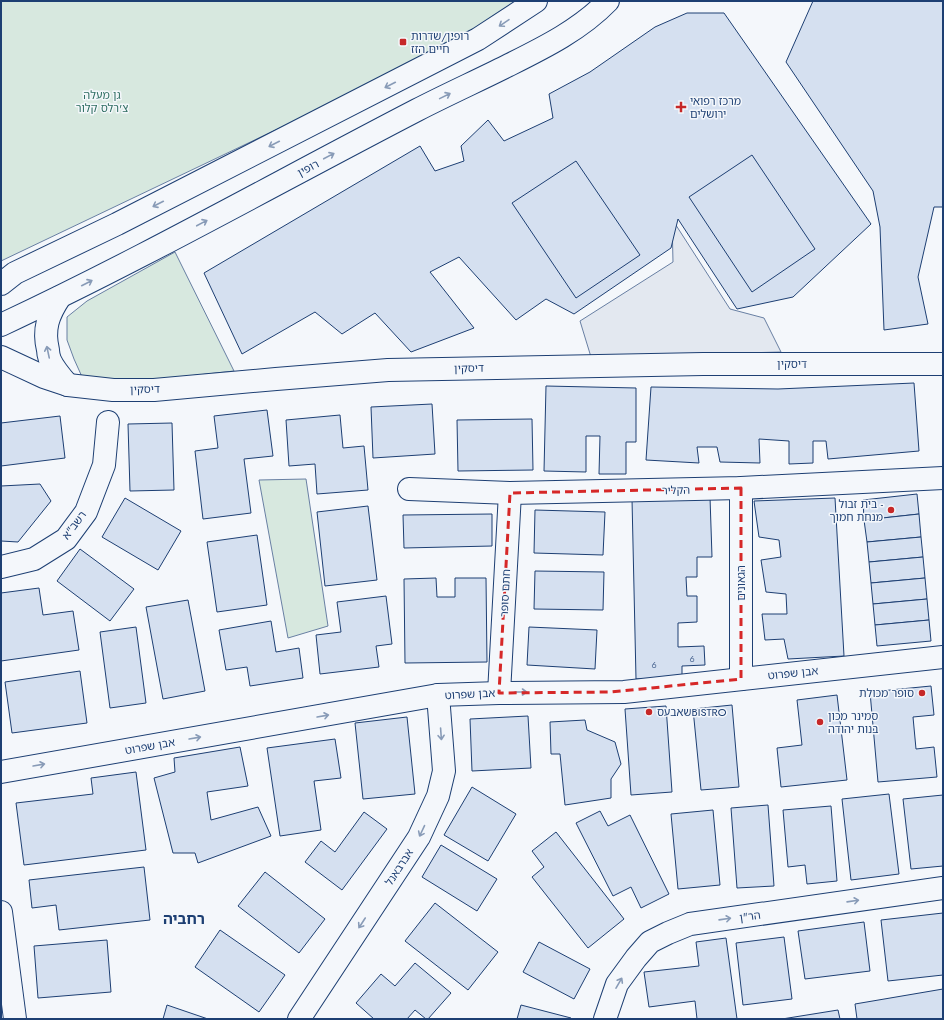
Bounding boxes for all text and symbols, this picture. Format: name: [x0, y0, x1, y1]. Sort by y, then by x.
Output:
one-way arrow: [498, 18, 509, 27]
place label: רופין/שדרות חיים הזז: [411, 28, 469, 57]
marker: רופין/שדרות חיים הזז: [398, 37, 408, 47]
one-way arrow: [384, 82, 396, 89]
park label: גן מעלה צ'רלס קלור: [76, 87, 128, 116]
one-way arrow: [438, 92, 450, 100]
place label: מרכז רפואי ירושלים: [690, 93, 741, 122]
marker: מרכז רפואי ירושלים: [675, 101, 687, 113]
one-way arrow: [268, 141, 280, 148]
one-way arrow: [323, 152, 335, 160]
street label: רופין: [294, 156, 322, 180]
one-way arrow: [153, 200, 165, 208]
one-way arrow: [196, 219, 208, 227]
one-way arrow: [80, 279, 92, 287]
one-way arrow: [44, 346, 52, 359]
street label: דיסקין: [777, 356, 807, 372]
street label: דיסקין: [454, 360, 484, 376]
street label: דיסקין: [130, 381, 160, 397]
street label: הקליר: [662, 482, 690, 498]
place label: בית זבול - מנחת חמוך: [830, 496, 884, 525]
marker: בית זבול - מנחת חמוך: [886, 505, 896, 515]
street label: רשב"א: [58, 507, 90, 543]
street label: הגאונים: [733, 565, 749, 601]
street label: חתם סופר: [496, 569, 514, 617]
house number: 6: [689, 652, 695, 665]
house number: 6: [651, 658, 657, 671]
street label: אבן שפרוט: [767, 662, 819, 684]
street label: אבן שפרוט: [444, 685, 496, 703]
place label: סופר מכולת: [859, 685, 914, 701]
one-way arrow: [514, 688, 527, 696]
marker: סופר מכולת: [917, 688, 927, 698]
place label: שאבעסBISTRO: [657, 704, 727, 720]
marker: שאבעסBISTRO: [644, 707, 654, 717]
place label: סמינר מכון בנות יהודה: [828, 708, 878, 737]
one-way arrow: [316, 712, 329, 720]
marker: סמינר מכון בנות יהודה: [815, 717, 825, 727]
one-way arrow: [437, 727, 444, 740]
street label: אבן שפרוט: [124, 734, 176, 758]
one-way arrow: [188, 734, 201, 742]
one-way arrow: [33, 761, 46, 769]
one-way arrow: [418, 825, 425, 837]
street label: אברבאנל: [381, 845, 417, 889]
one-way arrow: [846, 897, 859, 905]
street label: הר"ן: [738, 907, 762, 925]
district label: רחביה: [163, 908, 205, 930]
one-way arrow: [718, 915, 731, 923]
one-way arrow: [358, 918, 366, 929]
one-way arrow: [615, 977, 623, 989]

